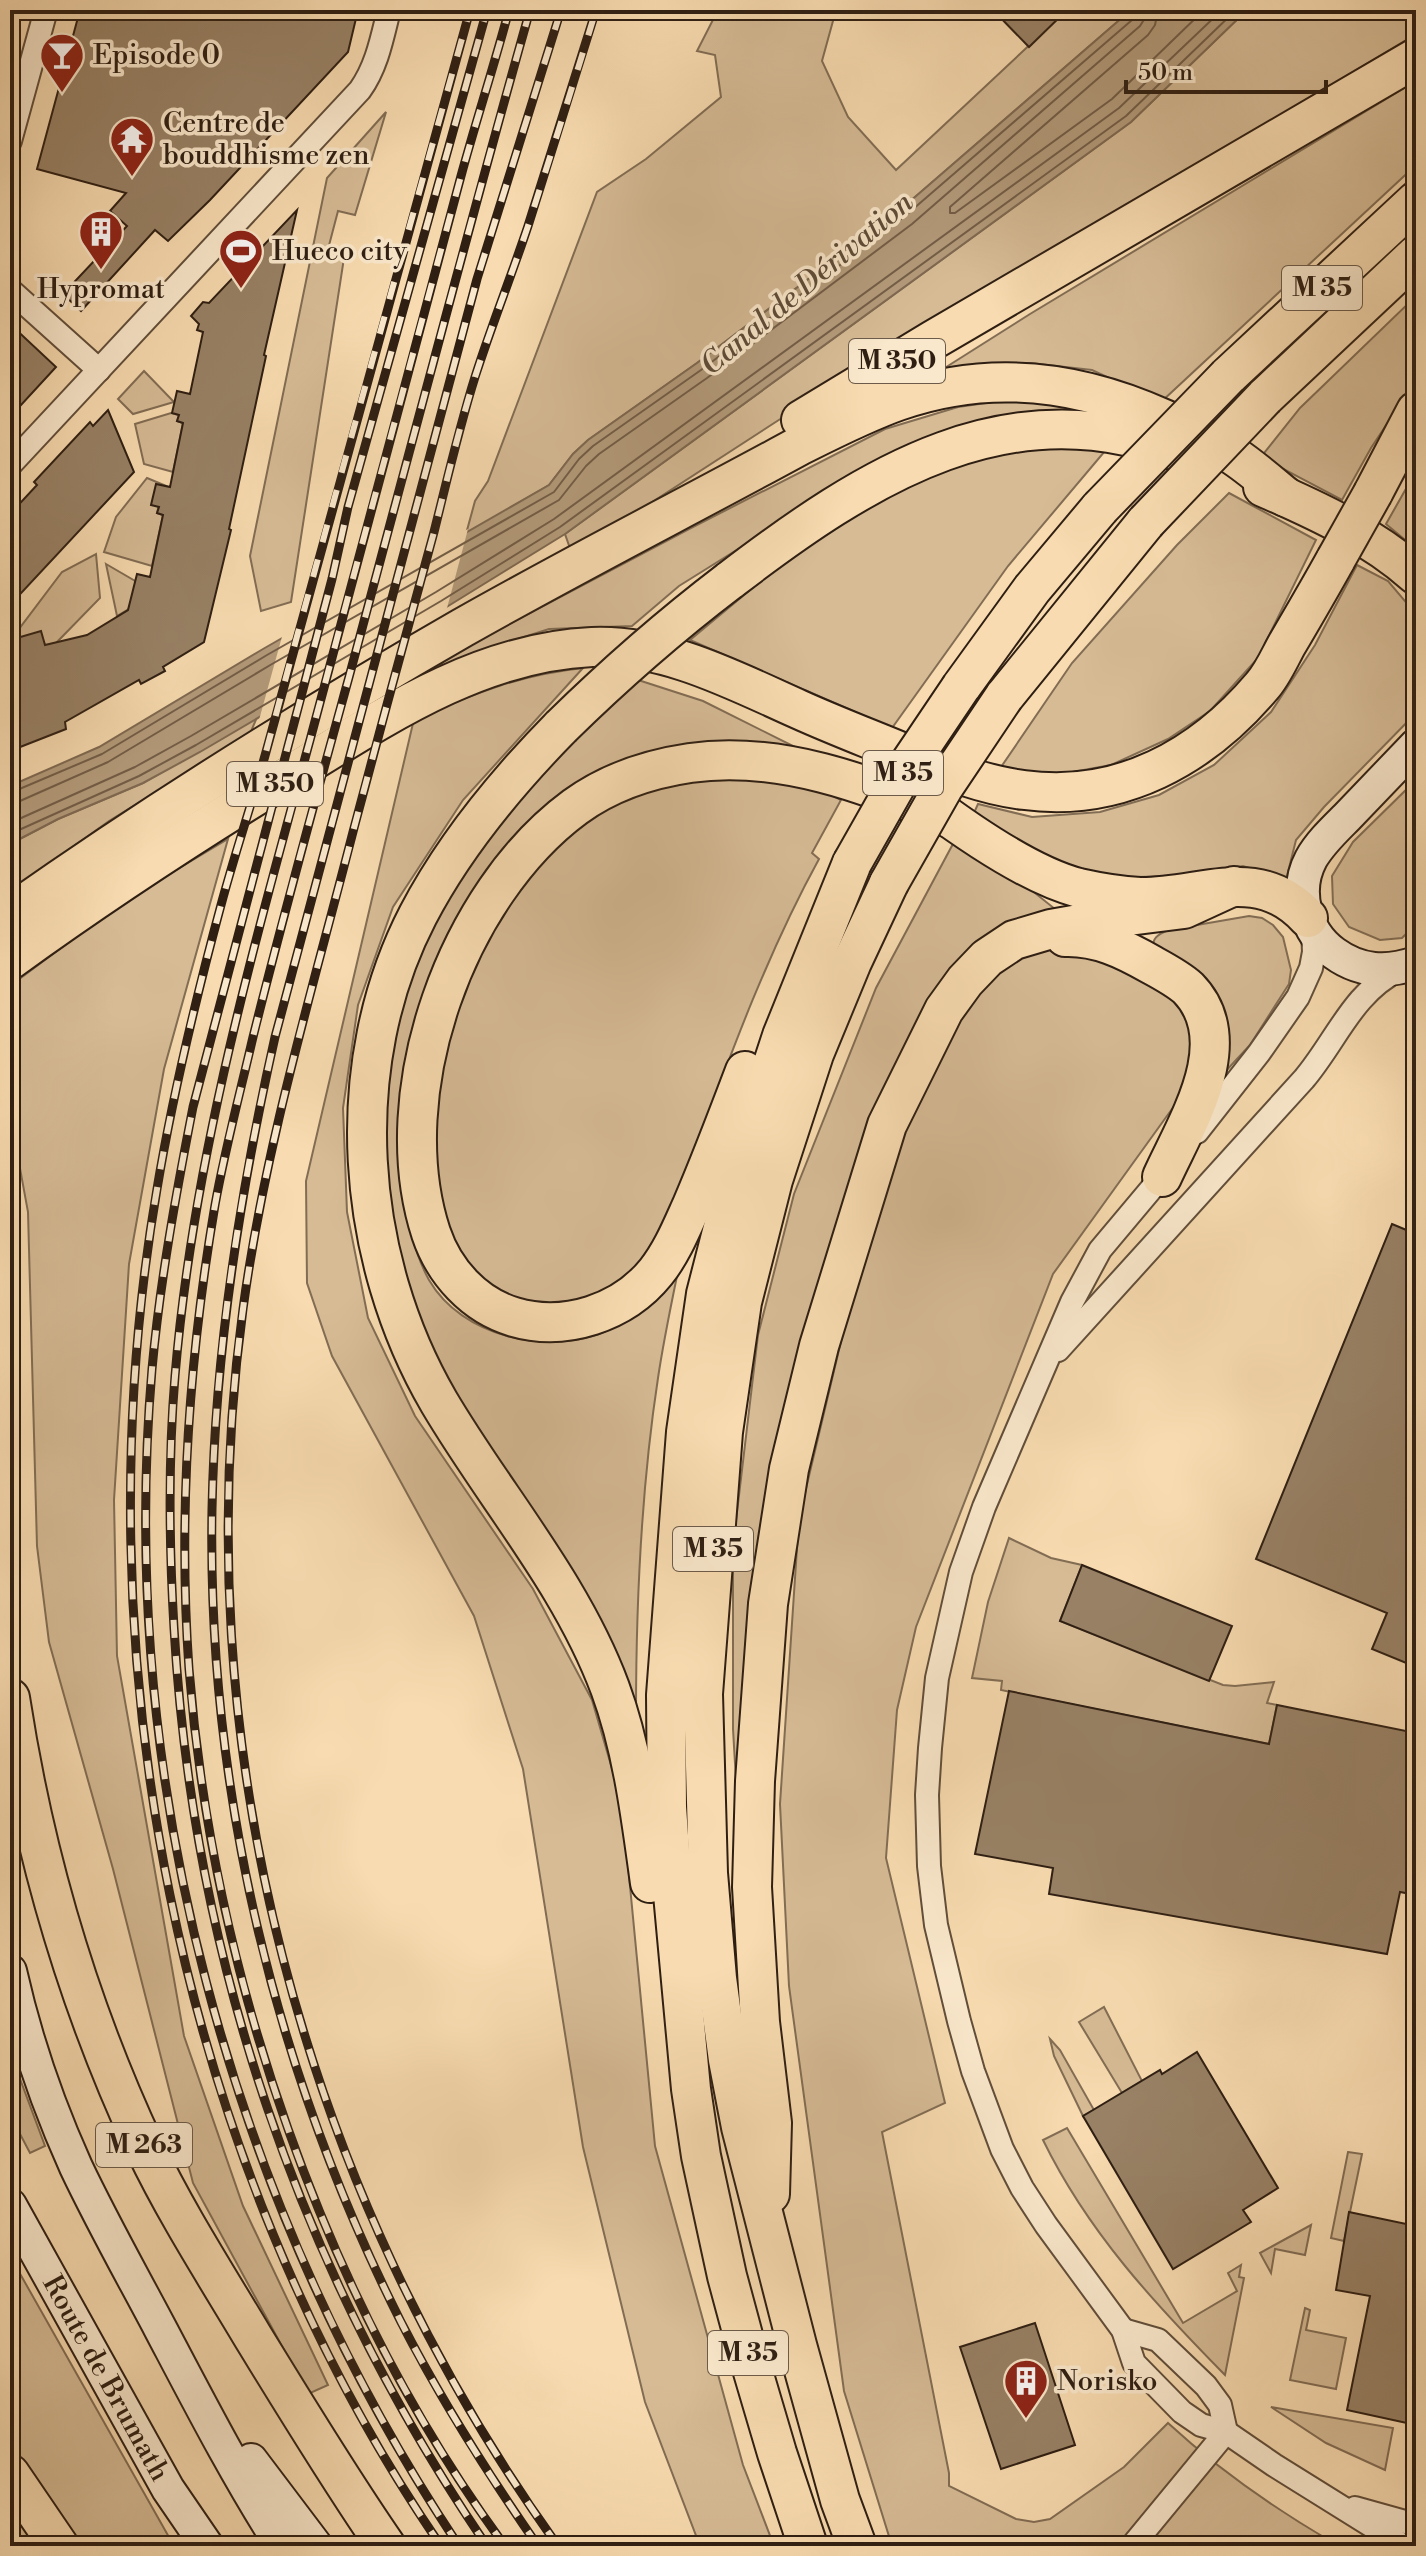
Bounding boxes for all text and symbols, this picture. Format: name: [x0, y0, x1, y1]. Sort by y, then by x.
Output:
bar icon: Episode 0: [38, 31, 86, 94]
place label: Episode 0: [93, 38, 220, 73]
scale bar: [1126, 44, 1326, 94]
text: 50 m: [1138, 58, 1193, 88]
place label: Centre de bouddhisme zen: [163, 106, 370, 173]
temple icon: Centre de bouddhisme zen: [108, 115, 156, 178]
water label: Canal de Dérivation: [693, 184, 921, 384]
building icon: Hypromat: [77, 208, 125, 271]
sports icon: Hueco city: [217, 227, 265, 290]
place label: Hueco city: [272, 234, 407, 269]
road number: M 35: [1282, 266, 1362, 310]
place label: Hypromat: [37, 272, 165, 307]
road number: M 350: [849, 339, 945, 383]
road number: M 35: [863, 751, 943, 795]
road number: M 350: [227, 762, 323, 806]
road number: M 35: [673, 1527, 753, 1571]
road number: M 263: [96, 2123, 192, 2167]
street label: Route de Brumath: [35, 2269, 178, 2488]
road number: M 35: [708, 2331, 788, 2375]
building icon: Norisko: [1002, 2357, 1050, 2420]
place label: Norisko: [1057, 2364, 1157, 2399]

